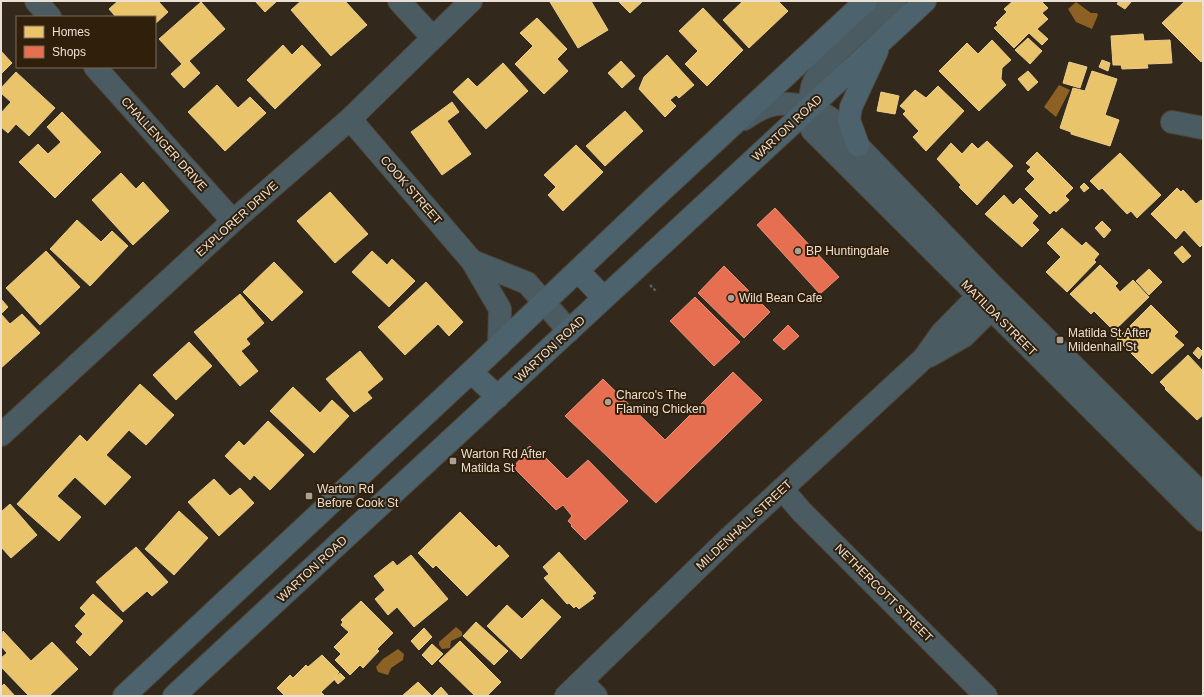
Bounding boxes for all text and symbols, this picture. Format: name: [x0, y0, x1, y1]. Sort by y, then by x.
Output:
legend: [16, 16, 156, 68]
text: Homes: [52, 25, 90, 39]
text: Shops: [52, 45, 86, 59]
street label: WARTON ROAD: [749, 92, 825, 164]
street label: CHALLENGER DRIVE: [118, 94, 210, 194]
street label: COOK STREET: [378, 153, 445, 228]
street label: EXPLORER DRIVE: [193, 179, 281, 259]
place label: BP Huntingdale: [806, 244, 890, 258]
marker: BP Huntingdale: [793, 246, 803, 256]
street label: MATILDA STREET: [958, 277, 1040, 359]
place label: Wild Bean Cafe: [739, 291, 823, 305]
marker: Wild Bean Cafe: [726, 293, 736, 303]
street label: WARTON ROAD: [512, 313, 588, 385]
place label: Matilda St After Mildenhall St: [1068, 326, 1149, 354]
marker: Matilda St After Mildenhall St: [1055, 335, 1065, 345]
place label: Charco's The Flaming Chicken: [616, 388, 705, 416]
marker: Charco's The Flaming Chicken: [603, 397, 613, 407]
place label: Warton Rd After Matilda St: [461, 447, 546, 475]
marker: Warton Rd After Matilda St: [448, 456, 458, 466]
street label: MILDENHALL STREET: [693, 477, 795, 573]
place label: Warton Rd Before Cook St: [317, 482, 399, 510]
marker: Warton Rd Before Cook St: [304, 491, 314, 501]
street label: WARTON ROAD: [274, 533, 350, 605]
street label: NETHERCOTT STREET: [832, 541, 936, 645]

